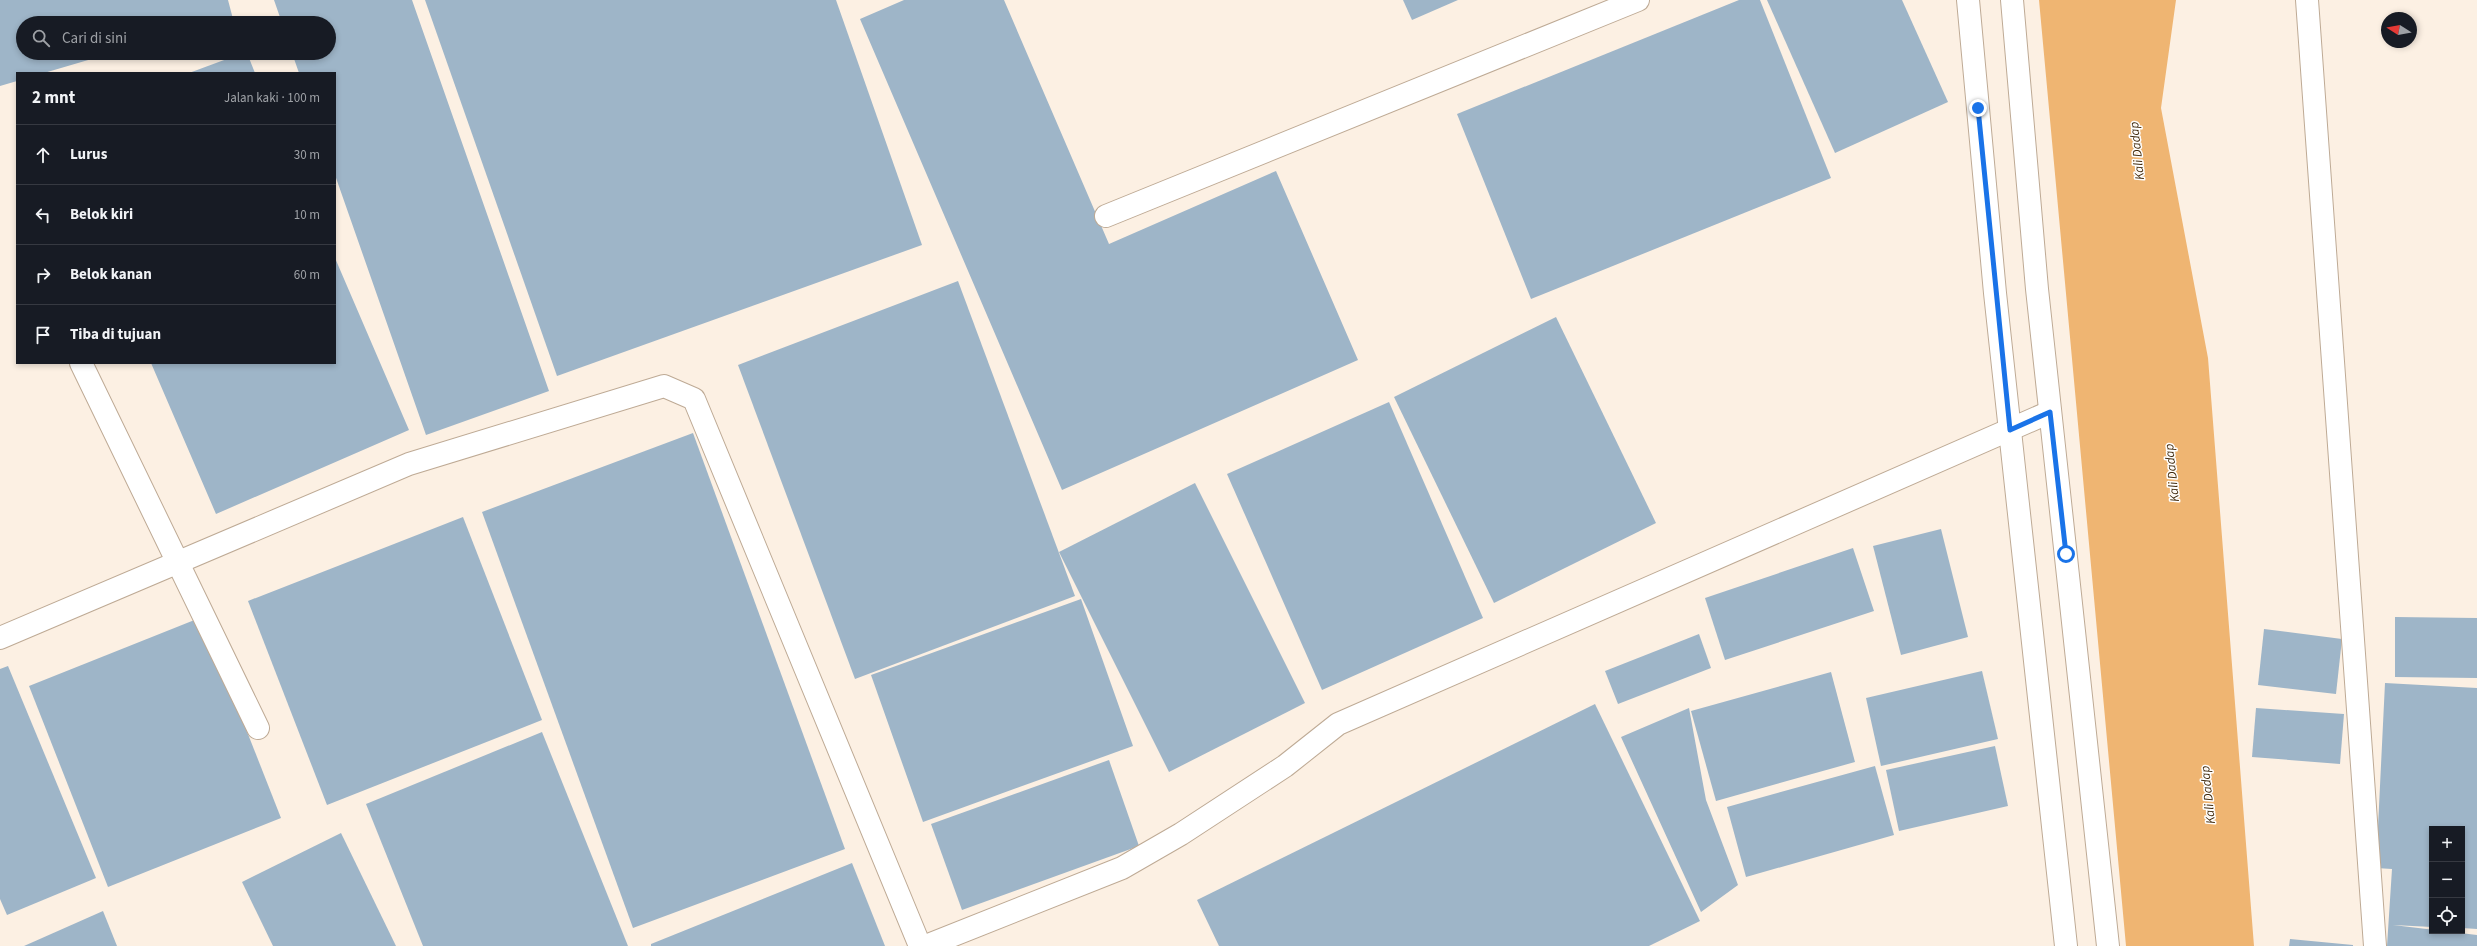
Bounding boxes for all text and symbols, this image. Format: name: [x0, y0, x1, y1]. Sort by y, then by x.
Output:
north arrow: [2381, 12, 2417, 48]
search box: [16, 16, 336, 60]
icon: search: [30, 27, 52, 49]
text: Cari di sini: [62, 28, 127, 49]
text: 2 mnt: [32, 86, 75, 110]
text: Jalan kaki · 100 m: [224, 89, 320, 107]
route end: [1969, 99, 1987, 117]
water label: Kali Dadap: [2125, 121, 2149, 181]
icon: ahead: [32, 144, 54, 166]
text: Lurus: [70, 144, 107, 165]
text: 30 m: [294, 146, 320, 164]
icon: left: [32, 204, 54, 226]
text: Belok kiri: [70, 204, 133, 225]
text: 10 m: [294, 206, 320, 224]
icon: right: [32, 264, 54, 286]
text: Belok kanan: [70, 264, 152, 285]
text: 60 m: [294, 266, 320, 284]
icon: arrive: [32, 324, 54, 346]
text: Tiba di tujuan: [70, 324, 161, 345]
water label: Kali Dadap: [2160, 443, 2184, 503]
route start: [2057, 545, 2075, 563]
water label: Kali Dadap: [2196, 765, 2220, 825]
map controls: [2429, 826, 2465, 934]
button: +: [2429, 826, 2465, 862]
button: −: [2429, 862, 2465, 898]
button: locate: [2429, 898, 2465, 934]

